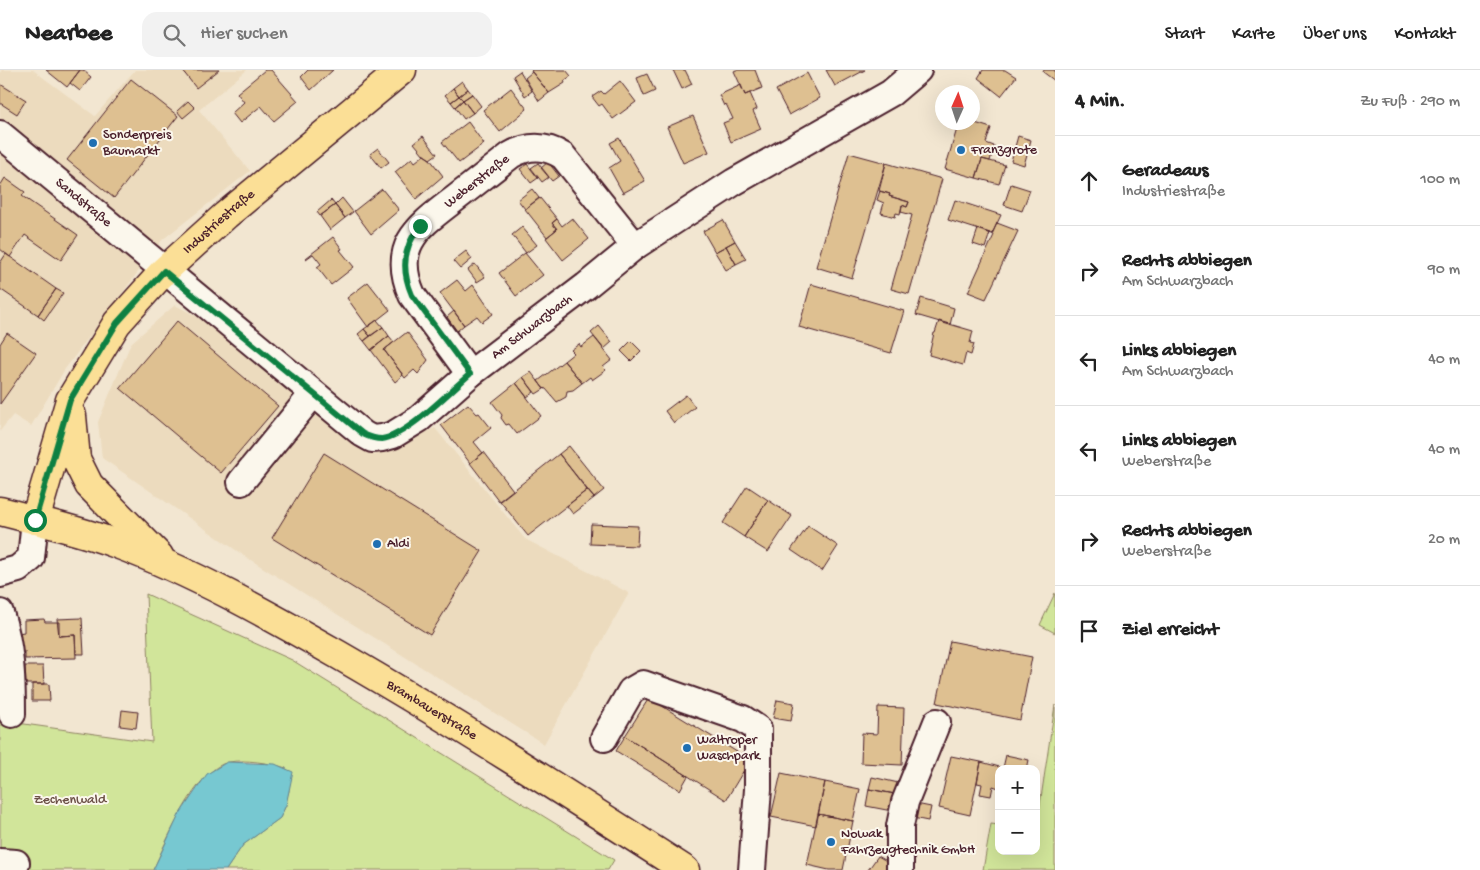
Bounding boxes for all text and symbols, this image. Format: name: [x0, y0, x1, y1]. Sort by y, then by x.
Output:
search box: [142, 12, 492, 57]
text: Nearbee: [25, 20, 112, 49]
icon: search: [160, 21, 188, 49]
text: Hier suchen: [200, 23, 288, 46]
text: Start: [1165, 24, 1204, 45]
text: Karte: [1232, 24, 1275, 45]
text: Über uns: [1303, 24, 1366, 45]
text: Kontakt: [1394, 24, 1455, 45]
north arrow: [935, 85, 980, 130]
text: 4 Min.: [1075, 90, 1126, 115]
text: Zu Fuß · 290 m: [1360, 93, 1460, 112]
place label: Sonderpreis Baumarkt: [102, 127, 172, 160]
marker: Sonderpreis Baumarkt: [87, 137, 99, 149]
place label: Franzgrote: [970, 142, 1038, 159]
marker: Franzgrote: [955, 144, 967, 156]
street label: Weberstraße: [441, 150, 514, 212]
text: Geradeaus: [1122, 160, 1208, 183]
icon: ahead: [1075, 167, 1103, 195]
text: 100 m: [1420, 171, 1460, 190]
street label: Sandstraße: [51, 174, 116, 232]
text: Industriestraße: [1122, 183, 1225, 202]
street label: Industriestraße: [179, 186, 259, 258]
route end: [409, 215, 432, 238]
text: Rechts abbiegen: [1122, 250, 1252, 273]
icon: right: [1075, 257, 1103, 285]
text: 90 m: [1428, 261, 1460, 280]
text: Am Schwarzbach: [1122, 273, 1233, 292]
street label: Am Schwarzbach: [488, 290, 576, 363]
text: Links abbiegen: [1122, 340, 1236, 363]
icon: left: [1075, 347, 1103, 375]
text: 40 m: [1428, 351, 1460, 370]
text: Am Schwarzbach: [1122, 363, 1233, 382]
text: Links abbiegen: [1122, 430, 1236, 453]
icon: left: [1075, 437, 1103, 465]
text: 40 m: [1428, 441, 1460, 460]
text: Weberstraße: [1122, 453, 1211, 472]
route start: [24, 509, 47, 532]
text: Rechts abbiegen: [1122, 520, 1252, 543]
icon: right: [1075, 527, 1103, 555]
text: 20 m: [1428, 531, 1460, 550]
place label: Aldi: [387, 536, 410, 553]
marker: Aldi: [371, 538, 383, 550]
text: Weberstraße: [1122, 543, 1211, 562]
icon: arrive: [1075, 617, 1103, 645]
text: Ziel erreicht: [1122, 619, 1219, 642]
street label: Brambauerstraße: [382, 676, 481, 745]
place label: Waltroper Waschpark: [697, 732, 762, 765]
marker: Waltroper Waschpark: [681, 742, 693, 754]
map controls: [995, 765, 1040, 855]
button: +: [995, 765, 1040, 810]
park label: Zechenwald: [34, 792, 108, 809]
button: −: [995, 810, 1040, 855]
place label: Nowak Fahrzeugtechnik GmbH: [840, 826, 976, 859]
marker: Nowak Fahrzeugtechnik GmbH: [825, 836, 837, 848]

